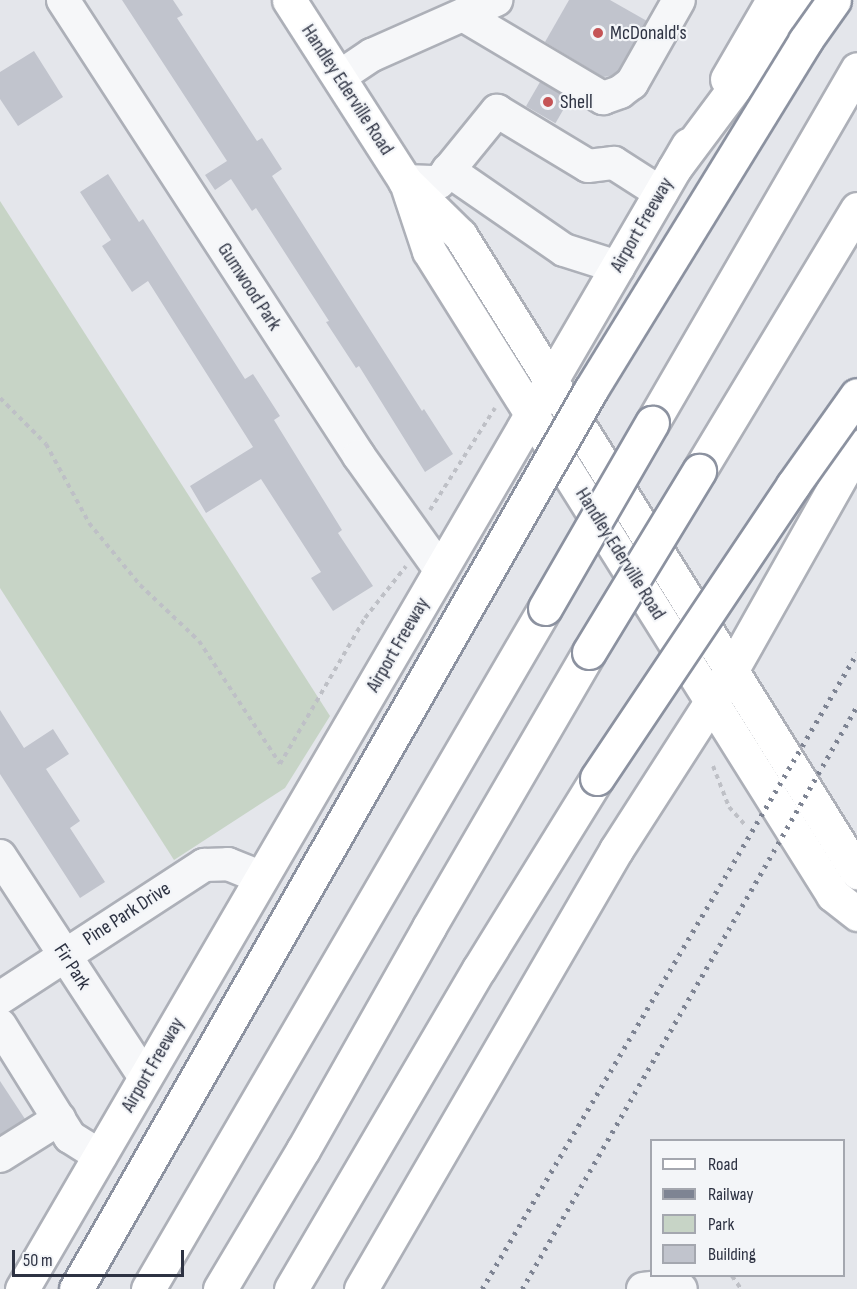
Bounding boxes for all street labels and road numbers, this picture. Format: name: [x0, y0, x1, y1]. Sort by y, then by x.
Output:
street label: Handley Ederville Road: [296, 20, 398, 160]
street label: Airport Freeway: [605, 173, 679, 277]
street label: Gumwood Park: [212, 239, 286, 335]
street label: Handley Ederville Road: [570, 484, 670, 624]
street label: Airport Freeway: [361, 593, 435, 697]
street label: Pine Park Drive: [79, 877, 175, 951]
street label: Fir Park: [48, 940, 96, 994]
street label: Airport Freeway: [116, 1013, 190, 1117]

